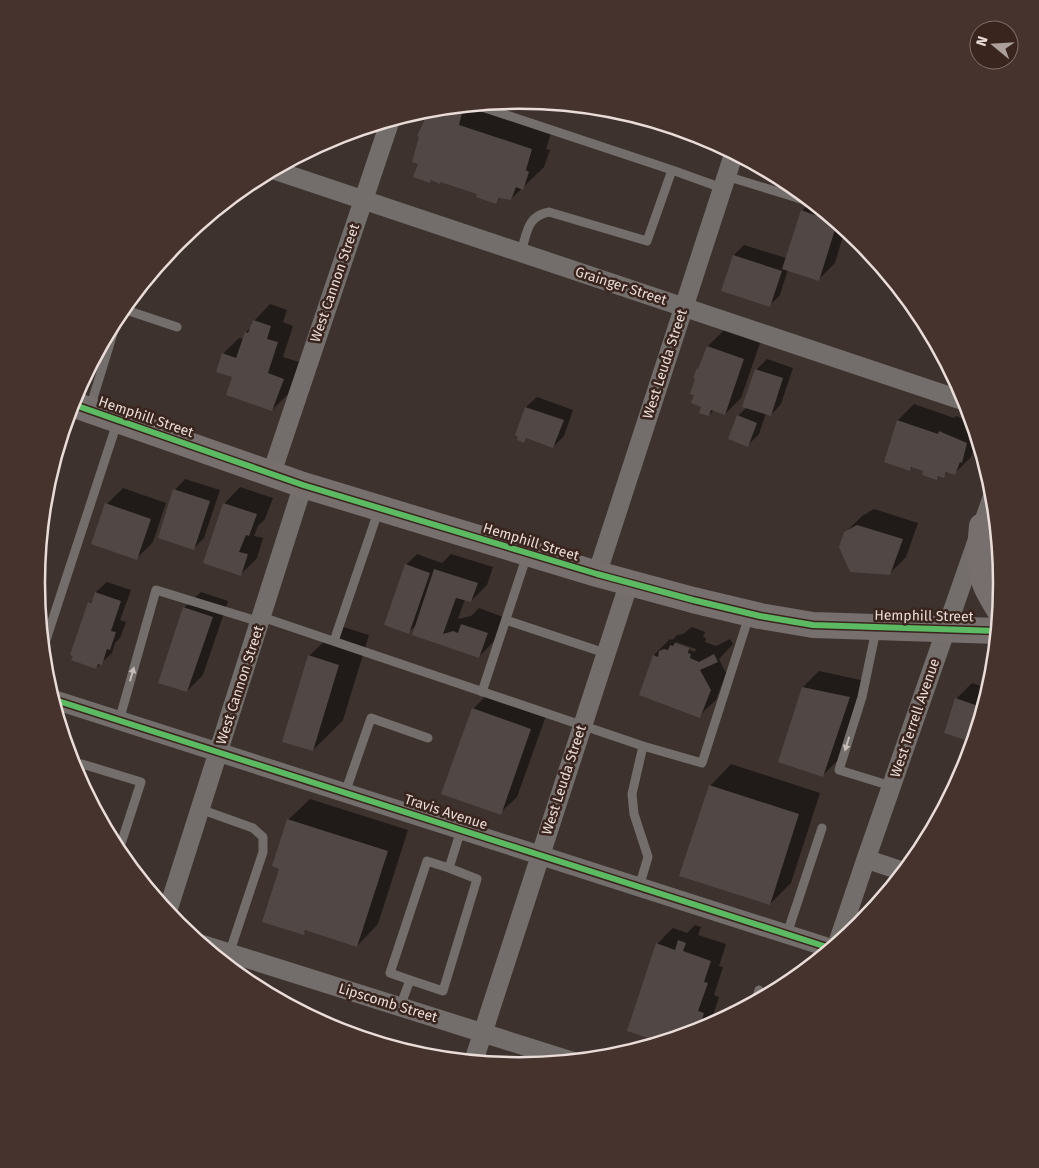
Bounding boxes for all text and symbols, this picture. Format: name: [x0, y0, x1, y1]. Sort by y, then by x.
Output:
north arrow: [969, 20, 1019, 70]
text: N: [973, 34, 992, 48]
street label: West Cannon Street: [307, 221, 364, 344]
street label: Grainger Street: [573, 263, 670, 309]
street label: West Leuda Street: [639, 306, 691, 421]
street label: Hemphill Street: [96, 393, 197, 442]
street label: Hemphill Street: [481, 519, 582, 565]
street label: Hemphill Street: [874, 607, 975, 625]
street label: West Cannon Street: [213, 622, 268, 747]
street label: West Terrell Avenue: [887, 656, 943, 780]
one-way arrow: [129, 667, 137, 682]
street label: West Leuda Street: [538, 722, 590, 837]
one-way arrow: [843, 736, 850, 751]
street label: Travis Avenue: [402, 791, 490, 833]
street label: Lipscomb Street: [337, 980, 440, 1026]

